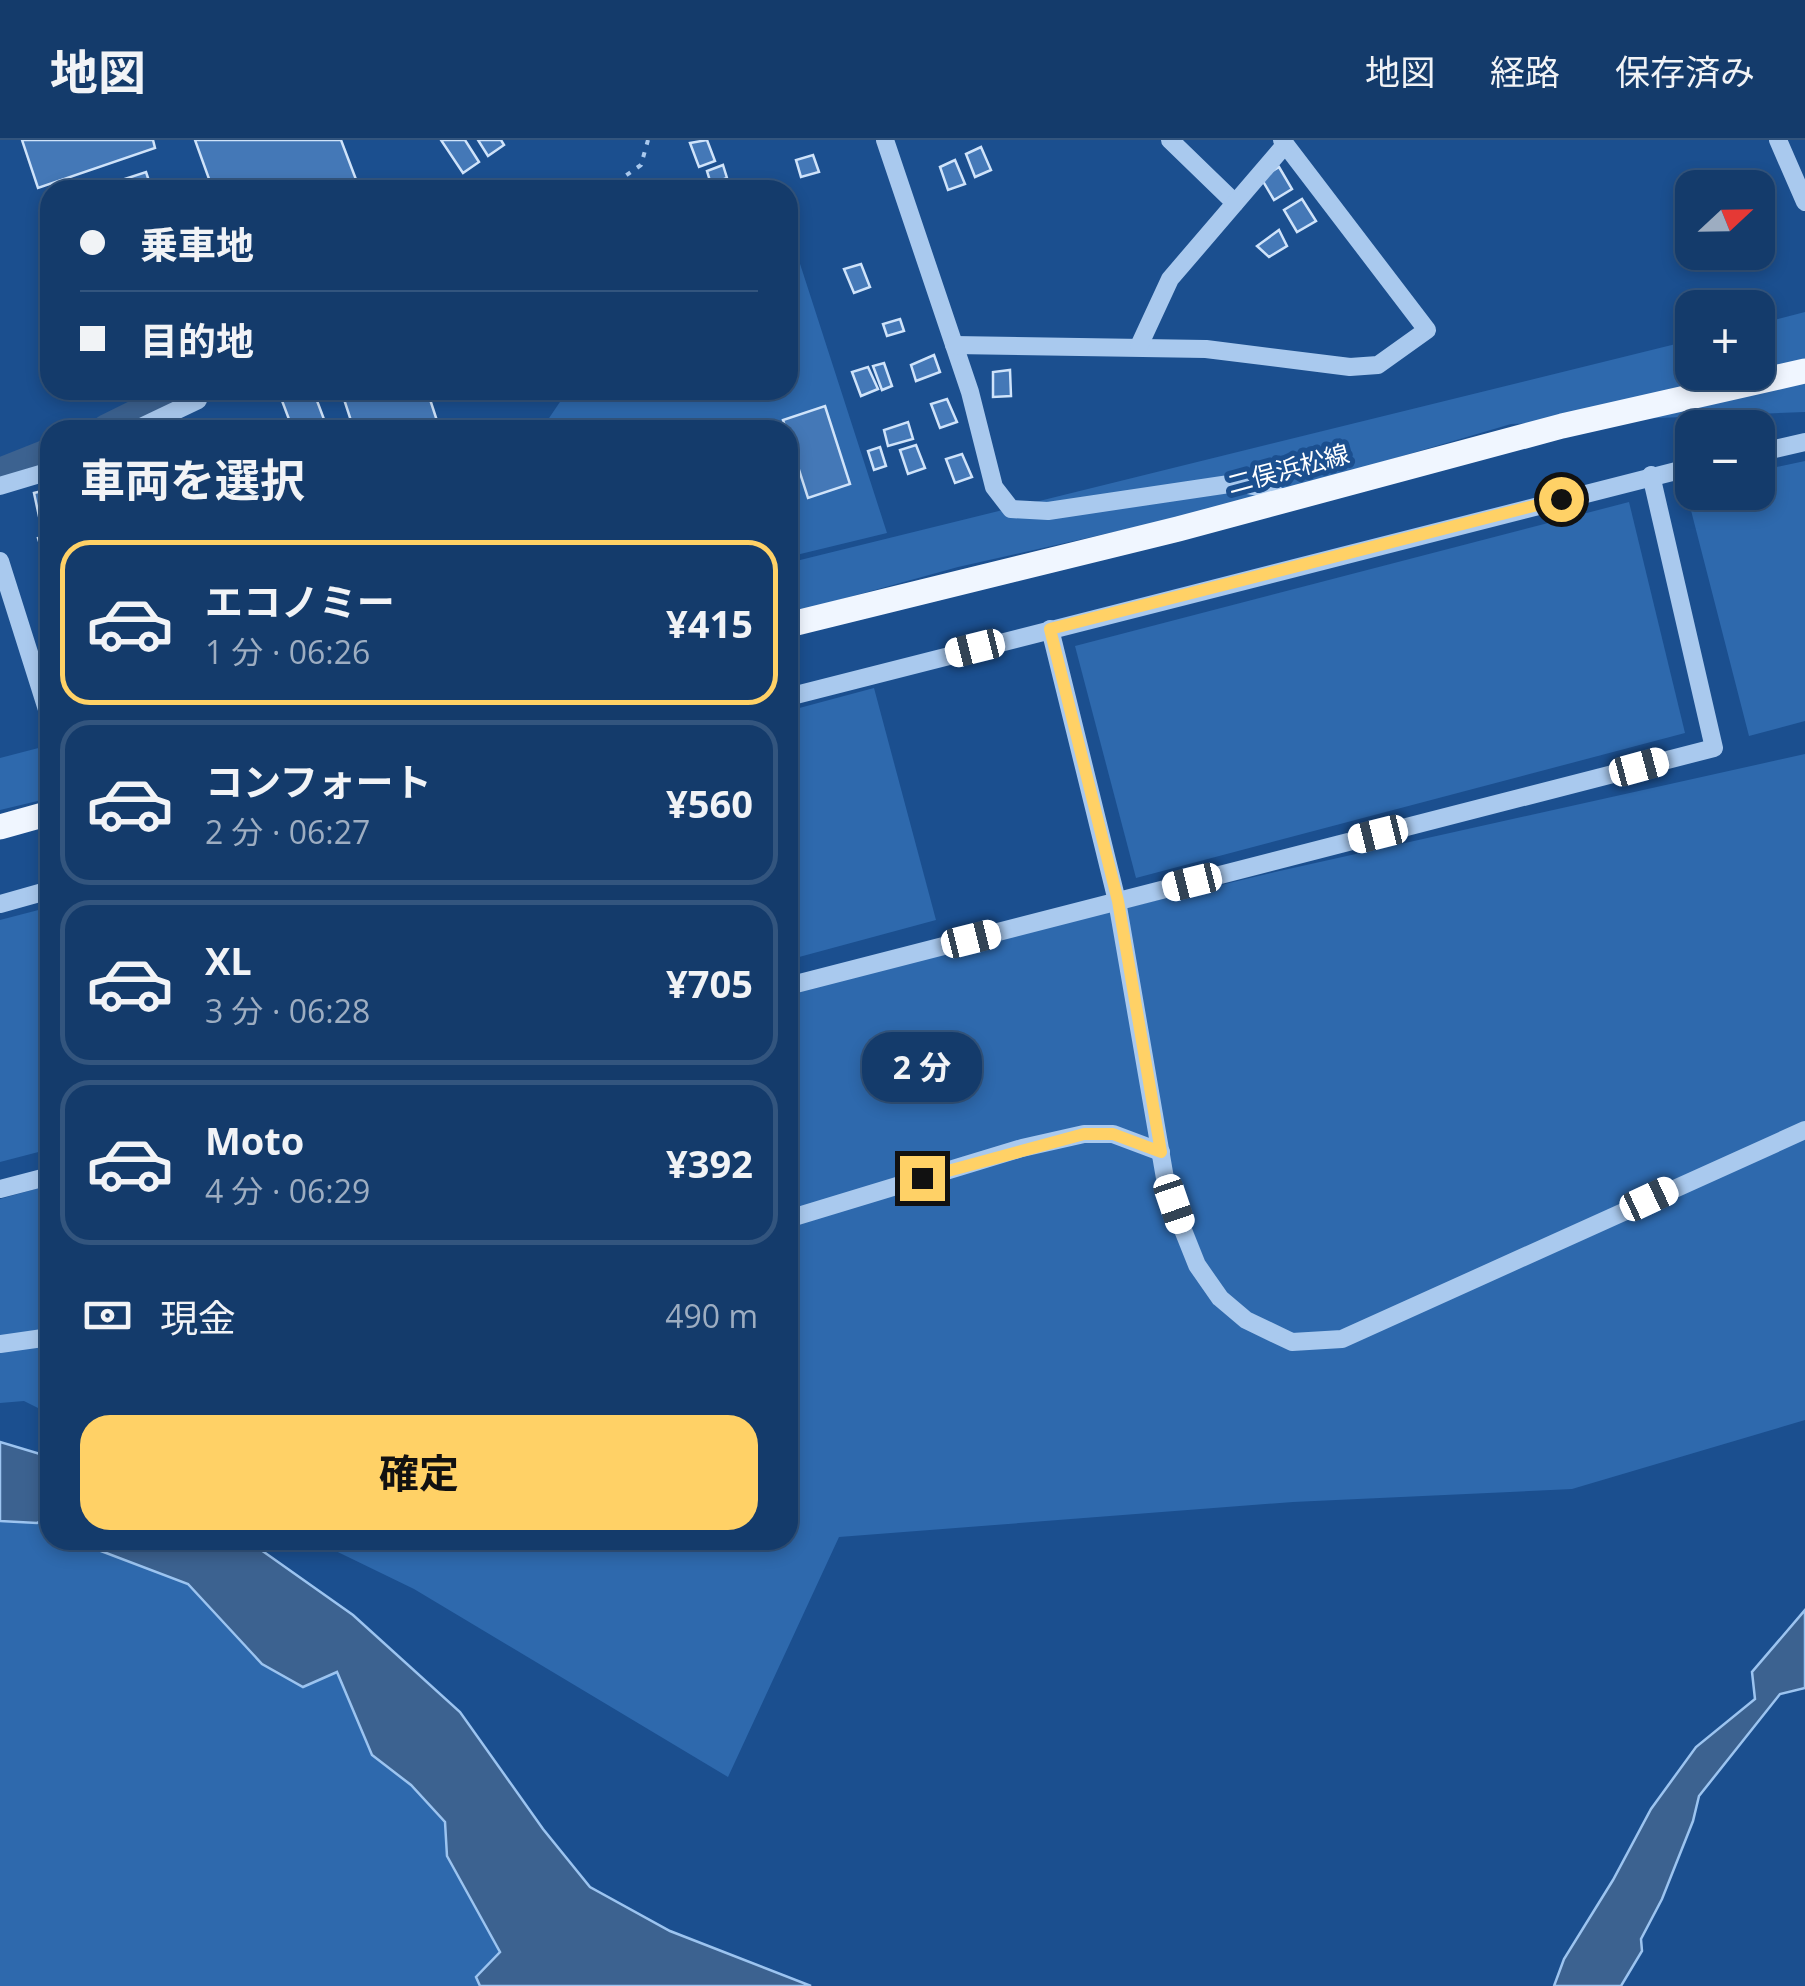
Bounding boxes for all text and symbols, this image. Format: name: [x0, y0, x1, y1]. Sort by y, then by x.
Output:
text: 地図: [50, 39, 146, 104]
text: 地図: [1365, 48, 1435, 95]
text: 経路: [1490, 48, 1560, 95]
text: 保存済み: [1615, 48, 1755, 95]
north arrow: [1675, 170, 1775, 270]
map controls: [1675, 170, 1775, 510]
text: 乗車地: [140, 218, 254, 270]
button: +: [1675, 290, 1775, 390]
text: 目的地: [140, 314, 254, 366]
button: −: [1675, 410, 1775, 510]
street label: 二俣浜松線: [1223, 435, 1353, 501]
text: 車両を選択: [80, 449, 305, 510]
route start: [1539, 477, 1584, 522]
text: エコノミー: [205, 575, 395, 627]
icon: car: [85, 578, 175, 668]
text: ¥415: [666, 597, 753, 649]
car: [942, 626, 1008, 670]
text: 1 分 · 06:26: [205, 630, 370, 673]
car: [1606, 745, 1672, 789]
text: コンフォート: [205, 755, 432, 807]
icon: car: [85, 758, 175, 848]
text: ¥560: [666, 777, 753, 829]
text: 2 分 · 06:27: [205, 810, 370, 853]
car: [1345, 812, 1411, 856]
car: [1159, 860, 1225, 904]
car: [938, 917, 1004, 961]
text: XL: [205, 934, 252, 986]
icon: car: [85, 938, 175, 1028]
text: ¥705: [666, 957, 753, 1009]
text: 3 分 · 06:28: [205, 989, 370, 1032]
callout: 2 分: [862, 1033, 982, 1103]
text: 2 分: [893, 1045, 951, 1088]
text: Moto: [205, 1114, 304, 1166]
icon: car: [85, 1118, 175, 1208]
text: ¥392: [666, 1137, 753, 1189]
route end: [900, 1156, 945, 1201]
text: 4 分 · 06:29: [205, 1169, 370, 1212]
car: [1150, 1171, 1198, 1237]
car: [1615, 1173, 1683, 1225]
icon: cash: [80, 1288, 135, 1343]
text: 現金: [160, 1291, 236, 1343]
text: 490 m: [665, 1294, 758, 1337]
button: 確定: [80, 1415, 758, 1530]

